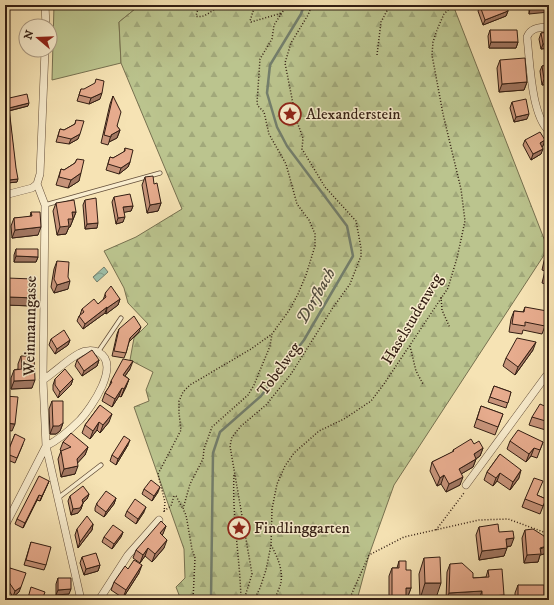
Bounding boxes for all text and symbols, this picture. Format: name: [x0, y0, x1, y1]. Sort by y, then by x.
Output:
north arrow: [18, 18, 58, 58]
text: N: [21, 29, 38, 42]
place icon: Alexanderstein: [277, 101, 303, 127]
place label: Alexanderstein: [306, 104, 401, 124]
water label: Dorfbach: [291, 264, 341, 328]
street label: Haselstudenweg: [377, 270, 447, 368]
street label: Weinmanngasse: [19, 275, 41, 377]
street label: Tobelweg: [253, 338, 305, 400]
place icon: Findlinggarten: [226, 515, 252, 541]
place label: Findlinggarten: [254, 518, 351, 538]

